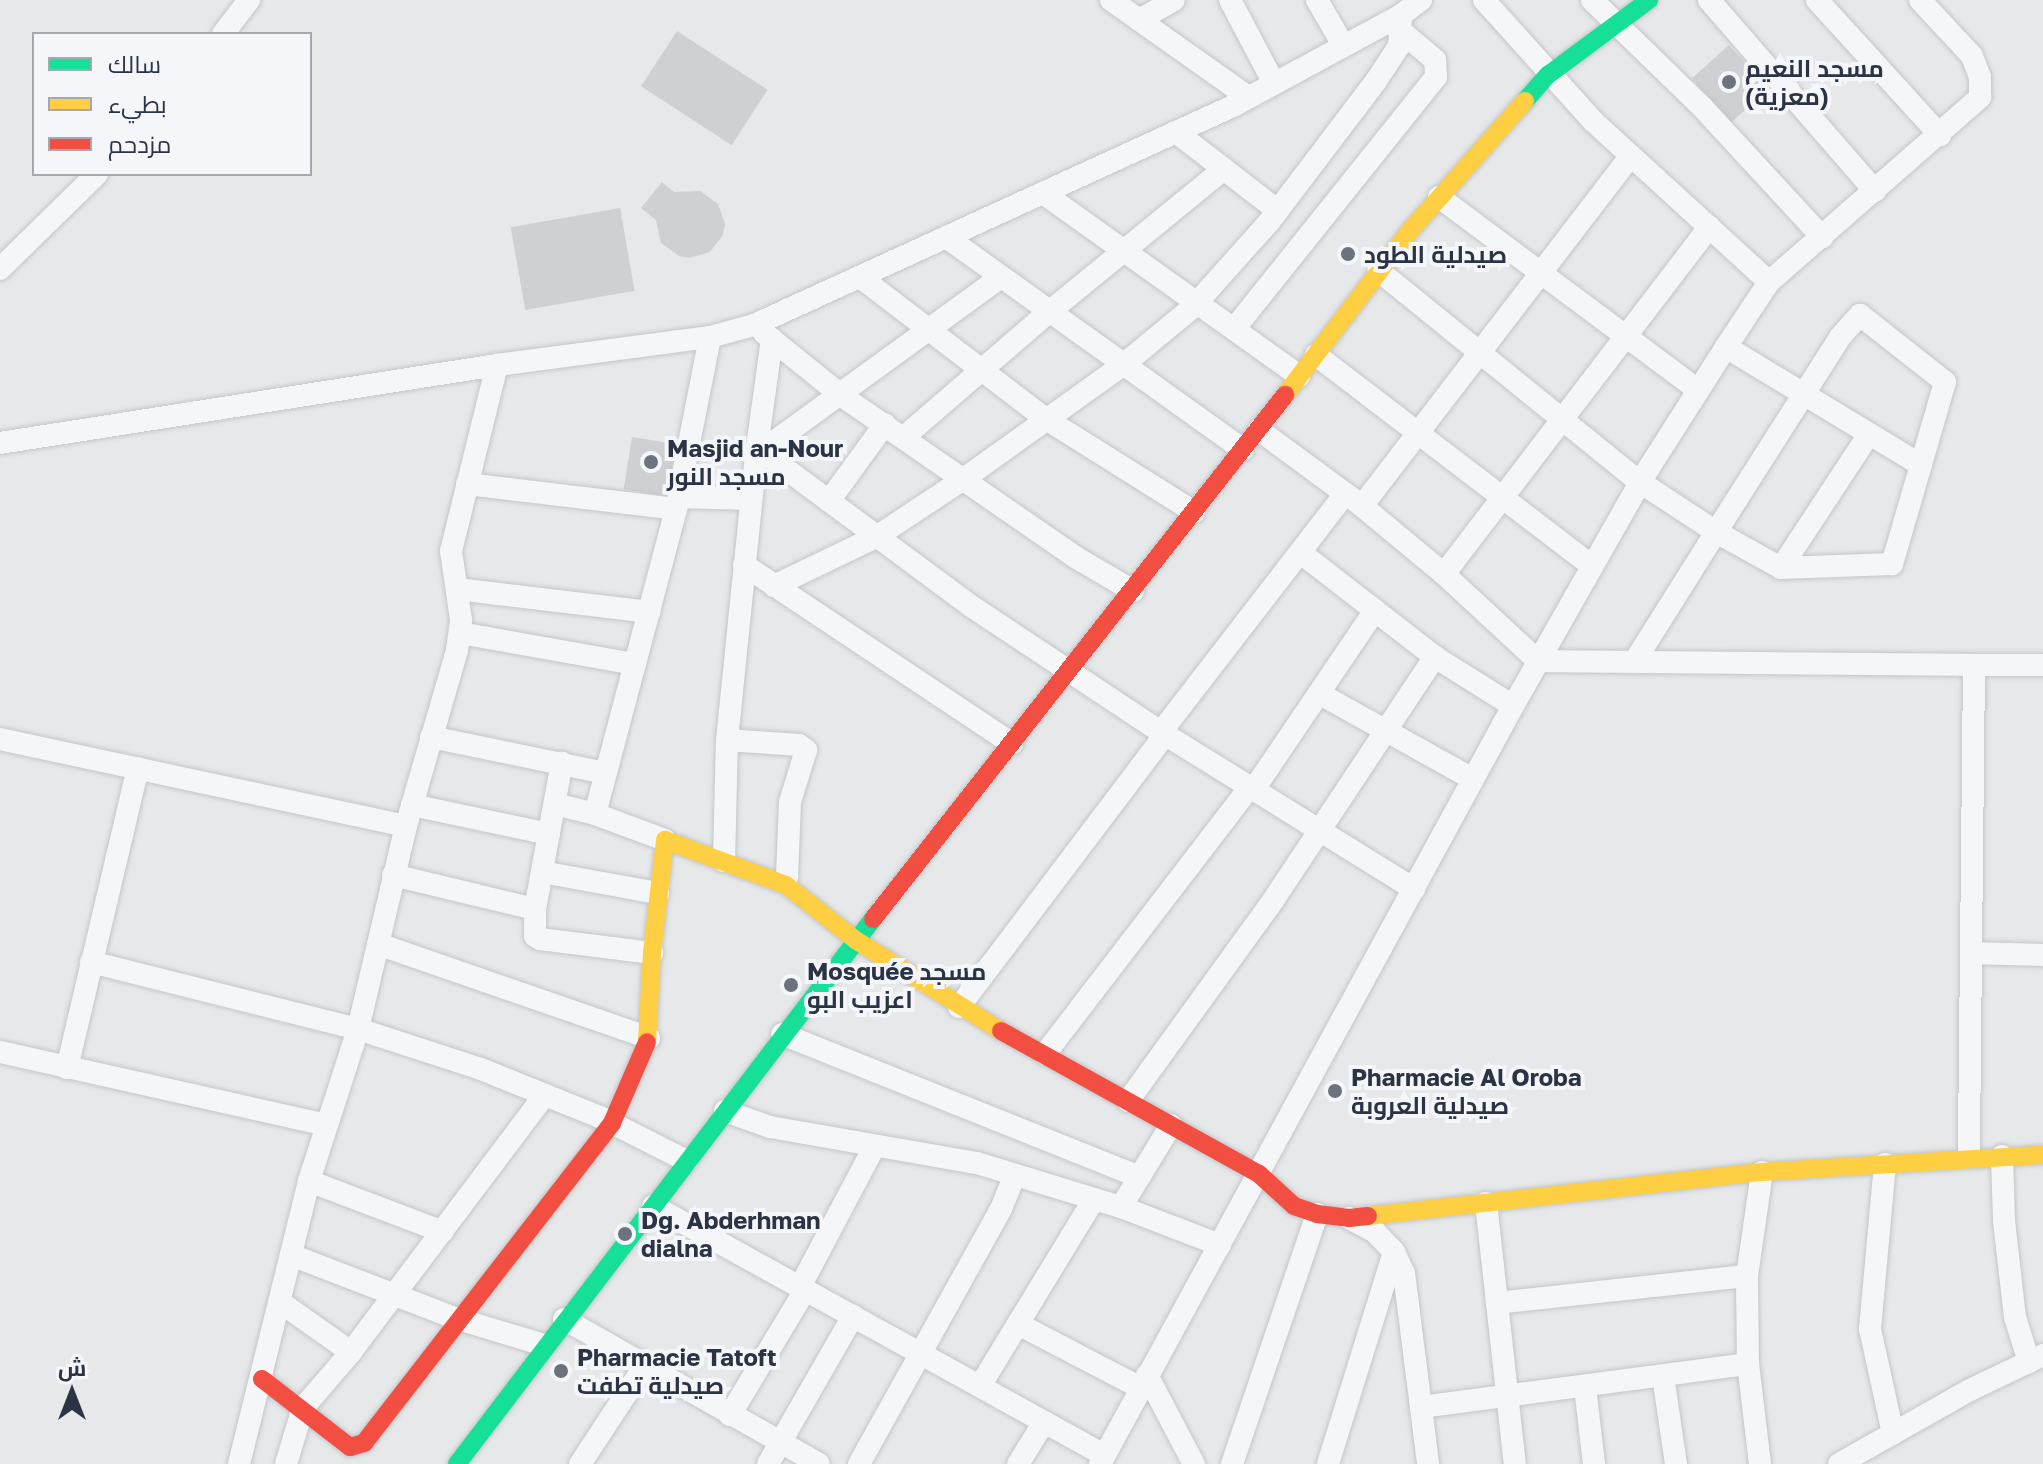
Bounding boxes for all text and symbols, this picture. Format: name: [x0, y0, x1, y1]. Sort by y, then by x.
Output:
legend: [32, 32, 312, 176]
text: سالك: [108, 49, 161, 78]
place label: مسجد النعيم (معزية): [1745, 54, 1884, 110]
marker: مسجد النعيم (معزية): [1720, 73, 1738, 91]
text: بطيء: [108, 89, 167, 118]
text: مزدحم: [108, 129, 171, 158]
place label: صيدلية الطود: [1364, 240, 1507, 268]
marker: صيدلية الطود: [1339, 245, 1357, 263]
place label: Masjid an-Nour مسجد النور: [667, 434, 843, 490]
marker: Masjid an-Nour مسجد النور: [642, 453, 660, 471]
place label: Mosquée مسجد اعزيب البو: [807, 957, 986, 1013]
marker: Mosquée مسجد اعزيب البو: [782, 976, 800, 994]
place label: Pharmacie Al Oroba صيدلية العروبة: [1351, 1063, 1582, 1119]
marker: Pharmacie Al Oroba صيدلية العروبة: [1326, 1082, 1344, 1100]
place label: Dg. Abderhman dialna: [641, 1206, 821, 1262]
marker: Dg. Abderhman dialna: [616, 1225, 634, 1243]
place label: Pharmacie Tatoft صيدلية تطفت: [577, 1343, 777, 1399]
north arrow: [32, 1352, 112, 1432]
text: ش: [58, 1354, 86, 1381]
marker: Pharmacie Tatoft صيدلية تطفت: [552, 1362, 570, 1380]

